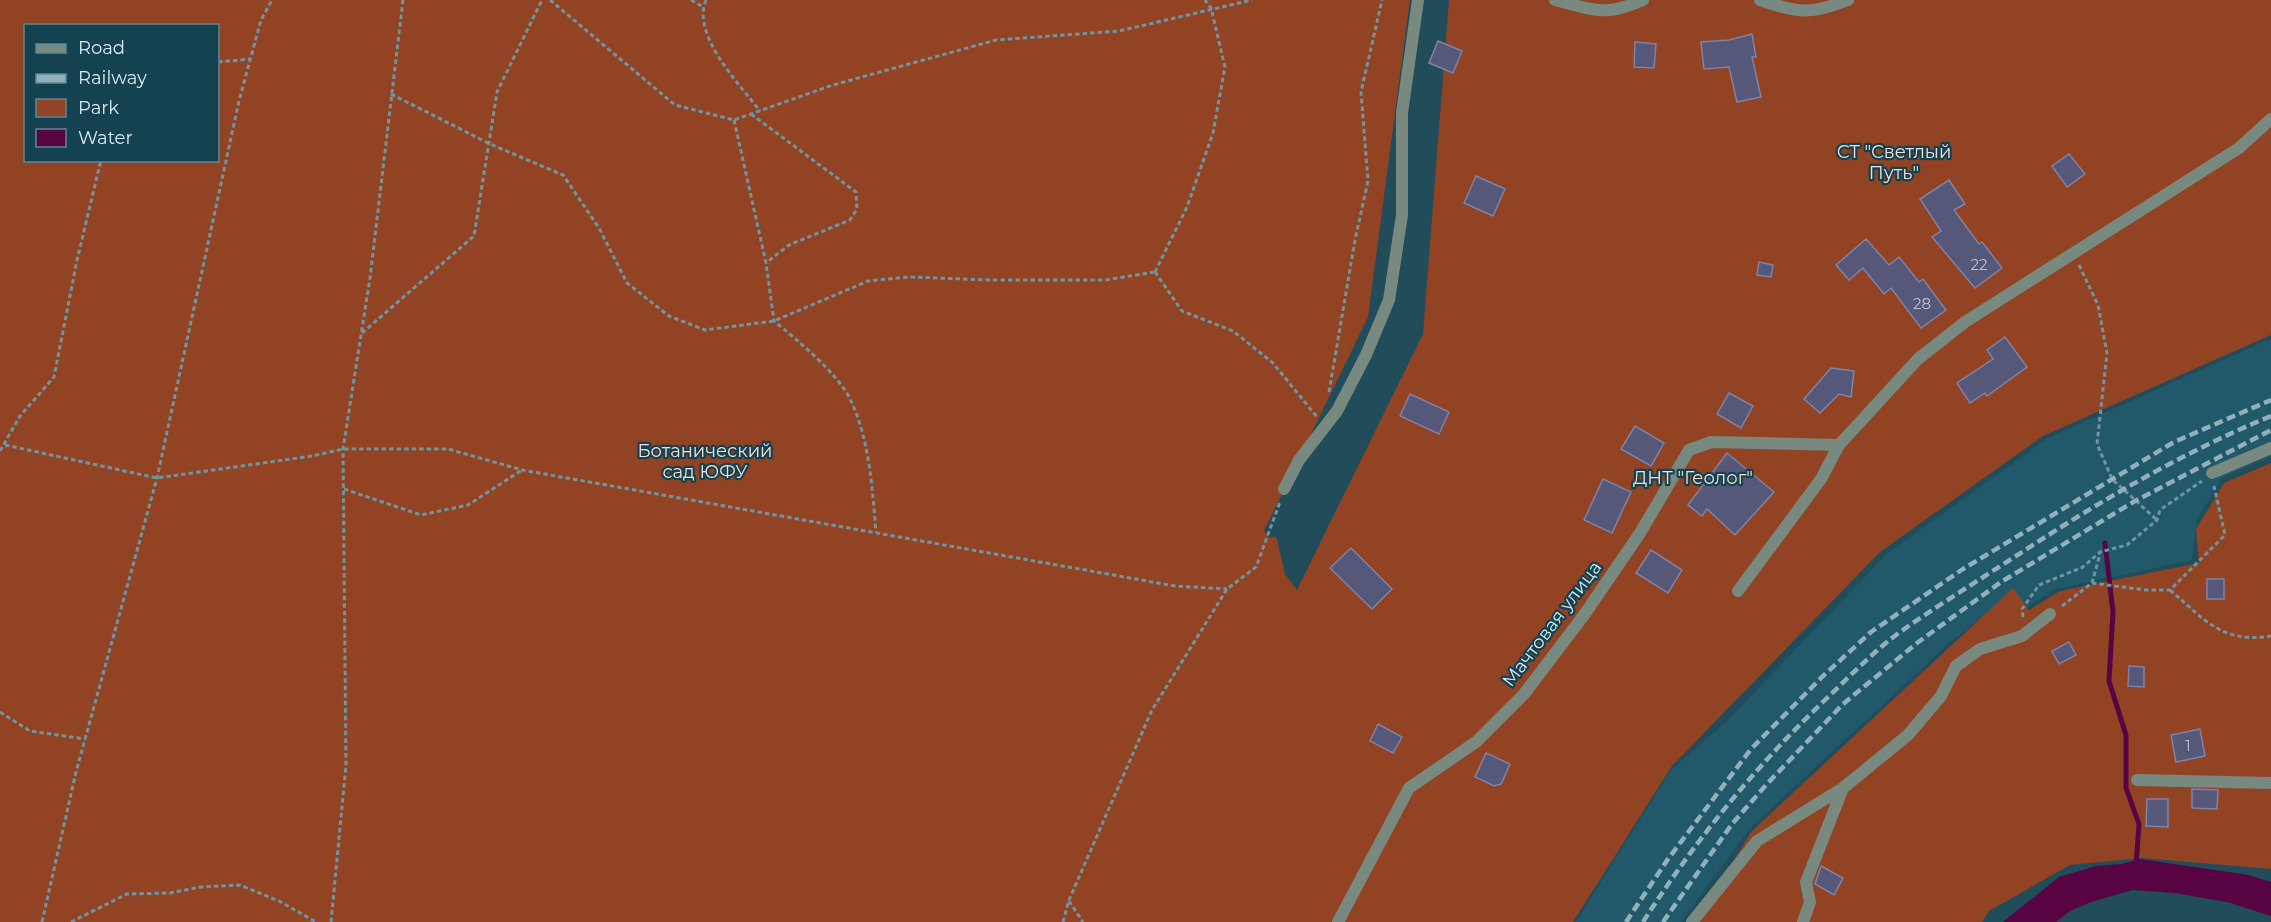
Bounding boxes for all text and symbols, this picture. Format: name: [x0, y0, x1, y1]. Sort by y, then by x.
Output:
legend: [24, 24, 219, 162]
text: Road: [78, 37, 125, 59]
text: Railway: [78, 67, 147, 89]
text: Park: [78, 97, 119, 119]
text: Water: [78, 127, 133, 149]
park label: СТ "Светлый Путь": [1837, 141, 1951, 184]
house number: 22: [1970, 255, 1988, 274]
house number: 28: [1913, 294, 1931, 313]
park label: Ботанический сад ЮФУ: [638, 440, 772, 483]
park label: ДНТ "Геолог": [1633, 467, 1753, 489]
street label: Мачтовая улица: [1498, 557, 1606, 691]
house number: 1: [2185, 736, 2191, 755]

